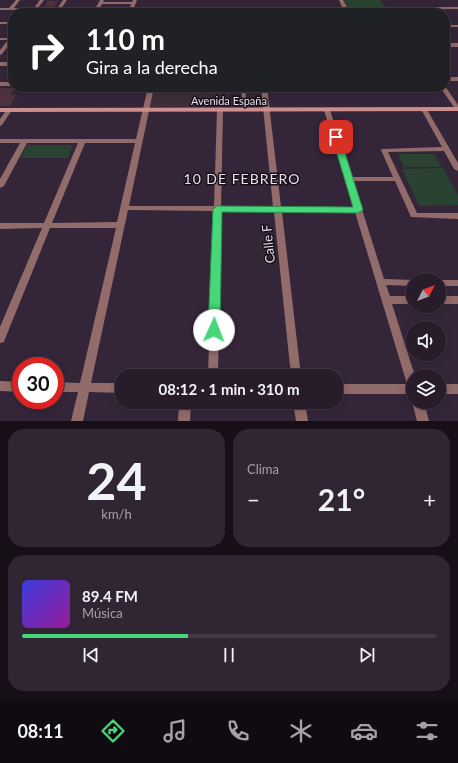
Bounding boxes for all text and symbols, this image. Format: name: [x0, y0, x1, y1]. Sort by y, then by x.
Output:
text: 110 m: [86, 22, 165, 56]
icon: right: [20, 24, 72, 76]
text: Gira a la derecha: [86, 56, 218, 78]
street label: Avenida España: [191, 94, 267, 107]
pin: [319, 120, 353, 154]
icon: arrive: [325, 126, 347, 148]
district label: 10 DE FEBRERO: [184, 170, 300, 187]
street label: Calle F: [258, 224, 278, 264]
north arrow: [406, 273, 446, 313]
map controls: [406, 273, 446, 409]
position arrow: [193, 309, 235, 351]
button: sound: [406, 321, 446, 361]
speed limit sign: 30: [12, 357, 64, 409]
button: layers: [406, 369, 446, 409]
text: 08:12 · 1 min · 310 m: [159, 380, 299, 398]
text: 24: [86, 449, 147, 511]
text: Clima: [247, 461, 279, 477]
text: 21°: [318, 481, 365, 517]
text: −: [247, 486, 260, 513]
text: +: [423, 486, 436, 513]
text: km/h: [101, 506, 132, 522]
text: 89.4 FM: [82, 587, 138, 605]
text: Música: [82, 605, 123, 621]
icon: previous: [80, 644, 102, 666]
icon: pause: [218, 644, 240, 666]
icon: next: [356, 644, 378, 666]
icon: directions: [99, 717, 127, 745]
icon: music: [161, 717, 189, 745]
icon: phone: [224, 717, 252, 745]
icon: climate: [287, 717, 315, 745]
icon: car: [350, 717, 378, 745]
icon: filters: [413, 717, 441, 745]
text: 08:11: [17, 720, 64, 742]

